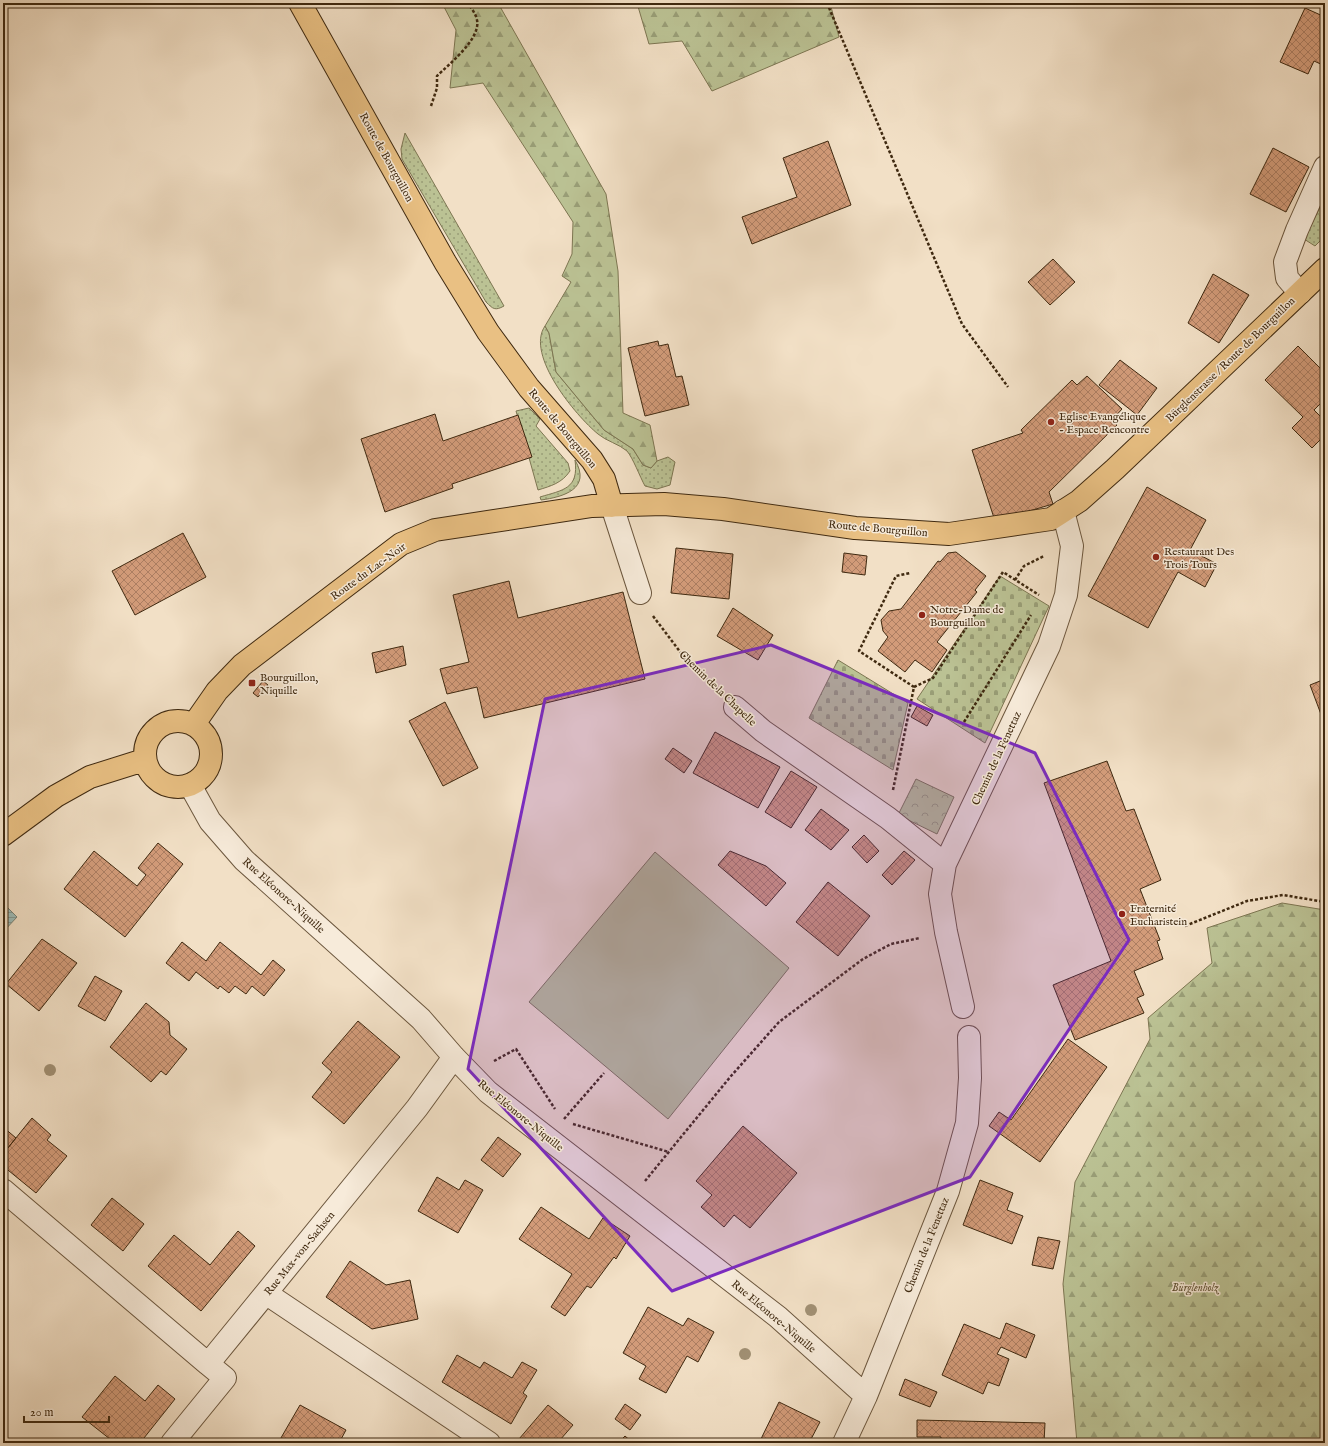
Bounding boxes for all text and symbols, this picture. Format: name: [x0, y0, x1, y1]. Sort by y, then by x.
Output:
street label: Route de Bourguillon: [356, 110, 416, 205]
street label: Bürglenstrasse / Route de Bourguillon: [1163, 294, 1298, 425]
street label: Route de Bourguillon: [525, 386, 600, 471]
place label: Eglise Evangélique - Espace Rencontre: [1059, 410, 1149, 437]
marker: Eglise Evangélique - Espace Rencontre: [1046, 417, 1056, 427]
street label: Route de Bourguillon: [828, 518, 928, 540]
street label: Route du Lac-Noir: [328, 540, 409, 604]
place label: Restaurant Des Trois Tours: [1164, 545, 1234, 572]
marker: Restaurant Des Trois Tours: [1151, 552, 1161, 562]
place label: Notre-Dame de Bourguillon: [930, 603, 1004, 630]
marker: Notre-Dame de Bourguillon: [917, 610, 927, 620]
street label: Chemin de la Chapelle: [676, 648, 759, 729]
place label: Bourguillon, Niquille: [260, 671, 318, 698]
marker: Bourguillon, Niquille: [247, 678, 257, 688]
street label: Chemin de la Fenettaz: [969, 709, 1025, 808]
street label: Rue Eléonore-Niquille: [239, 855, 328, 937]
place label: Fraternité Eucharistein: [1130, 902, 1187, 929]
marker: Fraternité Eucharistein: [1117, 909, 1127, 919]
street label: Rue Eléonore-Niquille: [475, 1077, 566, 1155]
street label: Chemin de la Fenettaz: [901, 1195, 953, 1295]
street label: Rue Max-von-Sachsen: [261, 1209, 338, 1299]
street label: Rue Eléonore-Niquille: [728, 1277, 819, 1356]
park label: Bürglenholz: [1172, 1281, 1220, 1296]
scale bar: [24, 1398, 109, 1424]
text: 20 m: [30, 1405, 53, 1420]

